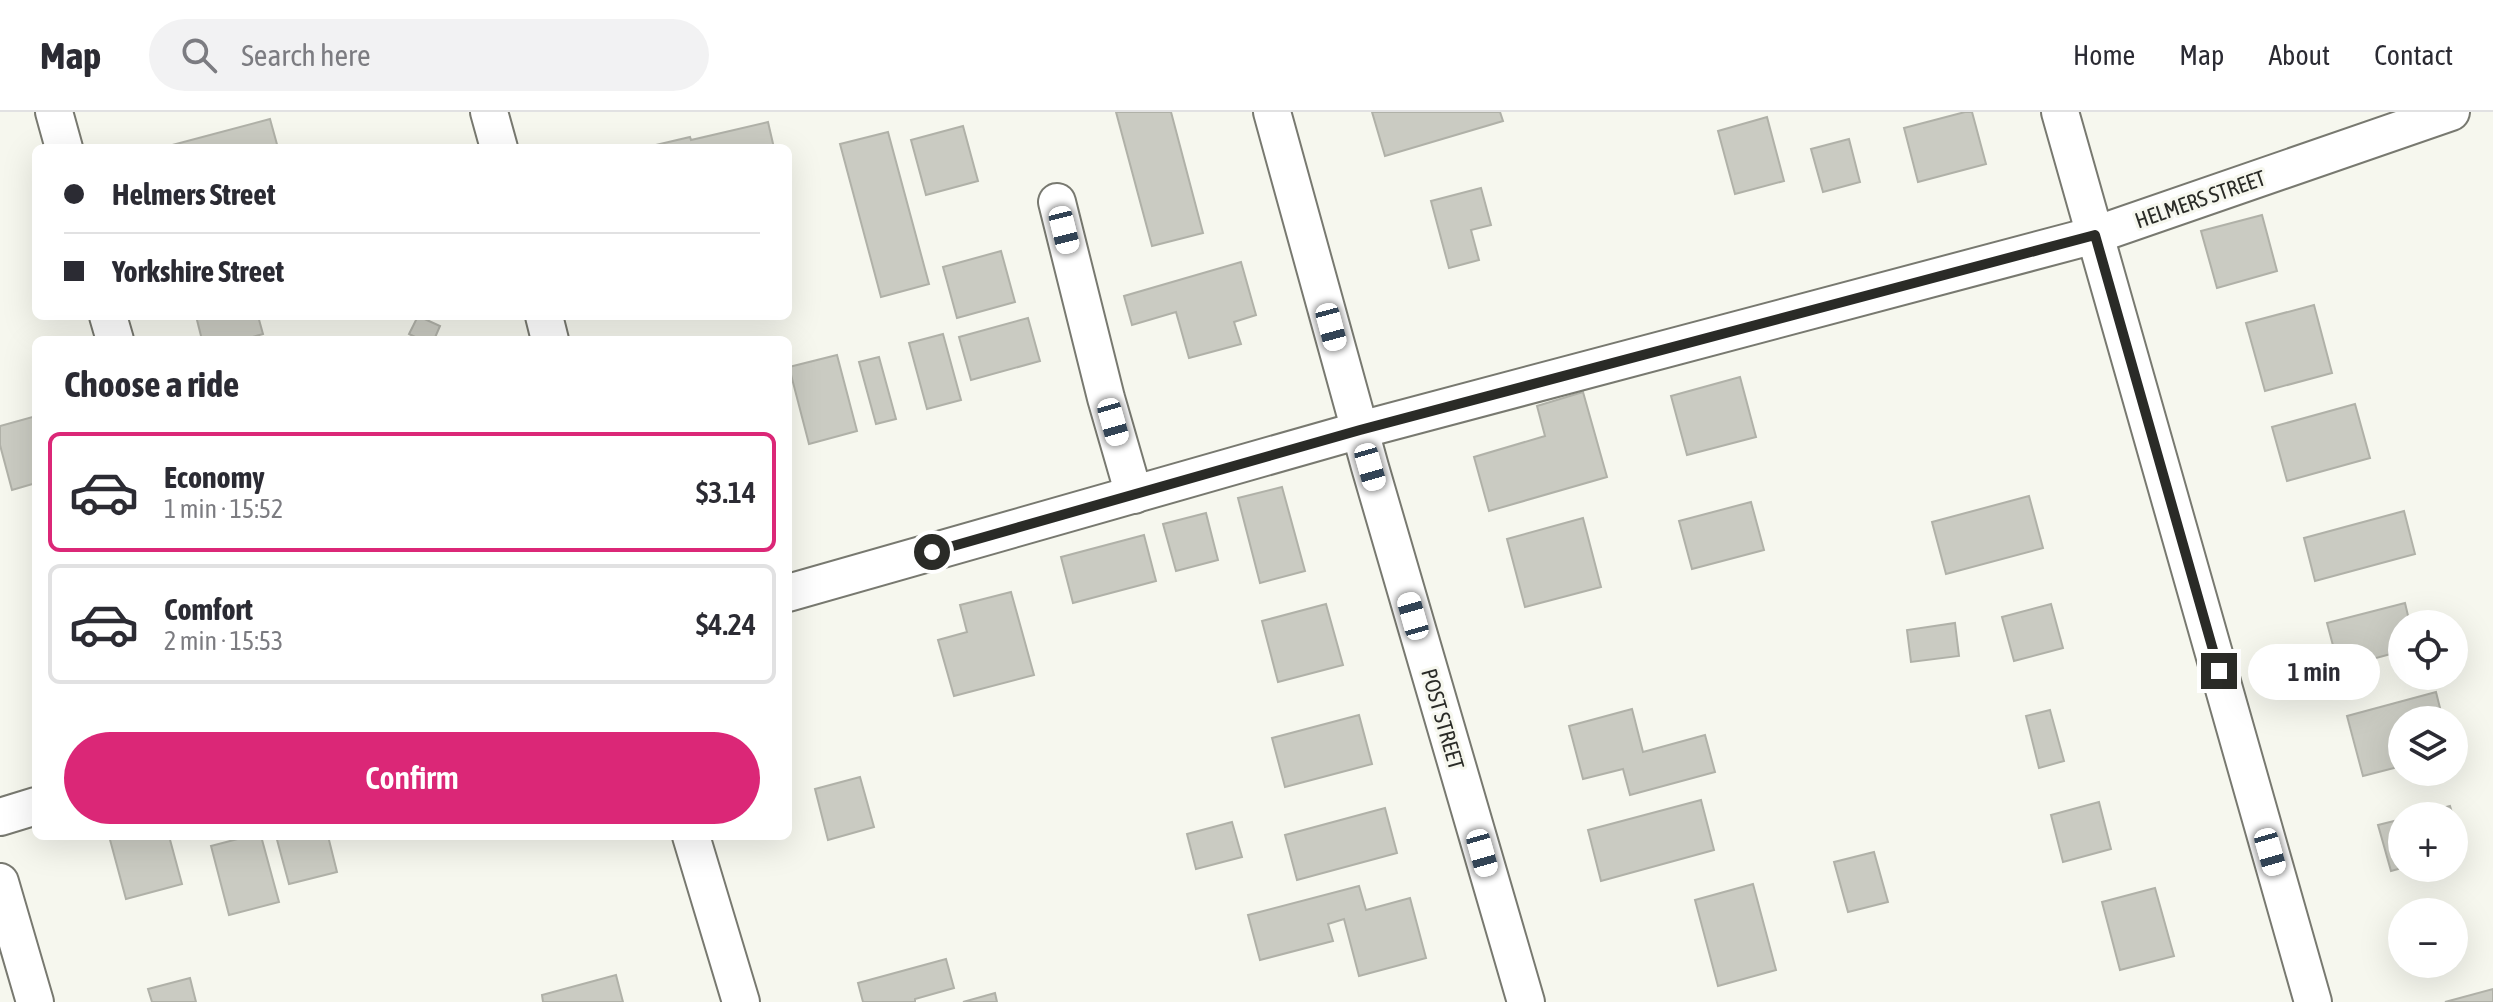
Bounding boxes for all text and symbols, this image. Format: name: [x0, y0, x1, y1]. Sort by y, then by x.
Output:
search box: [149, 19, 709, 91]
icon: search: [177, 33, 221, 77]
text: Map: [40, 34, 101, 77]
text: Search here: [241, 38, 371, 72]
text: Home: [2073, 39, 2135, 71]
text: Map: [2179, 39, 2224, 71]
text: About: [2268, 39, 2330, 71]
text: Contact: [2374, 39, 2453, 71]
street label: HELMERS STREET: [2131, 164, 2269, 233]
text: Helmers Street: [112, 177, 276, 211]
car: [1047, 204, 1081, 256]
text: Yorkshire Street: [112, 254, 284, 288]
car: [1313, 301, 1349, 353]
text: Choose a ride: [64, 363, 239, 405]
car: [1095, 396, 1131, 448]
car: [1352, 441, 1388, 493]
icon: car: [68, 456, 140, 528]
text: Economy: [164, 460, 265, 494]
text: $3.14: [696, 475, 756, 509]
text: 1 min · 15:52: [164, 494, 283, 524]
route start: [914, 534, 950, 570]
icon: car: [68, 588, 140, 660]
car: [1395, 590, 1431, 642]
text: Comfort: [164, 592, 253, 626]
text: $4.24: [696, 607, 756, 641]
map controls: [2388, 610, 2468, 978]
button: locate: [2388, 610, 2468, 690]
text: 2 min · 15:53: [164, 626, 283, 656]
callout: 1 min: [2247, 643, 2379, 699]
route end: [2201, 653, 2237, 689]
text: 1 min: [2287, 657, 2341, 687]
street label: POST STREET: [1416, 666, 1470, 773]
button: layers: [2388, 706, 2468, 786]
button: Confirm: [64, 732, 760, 824]
button: +: [2388, 802, 2468, 882]
car: [2252, 826, 2288, 878]
car: [1464, 827, 1500, 879]
button: −: [2388, 898, 2468, 978]

